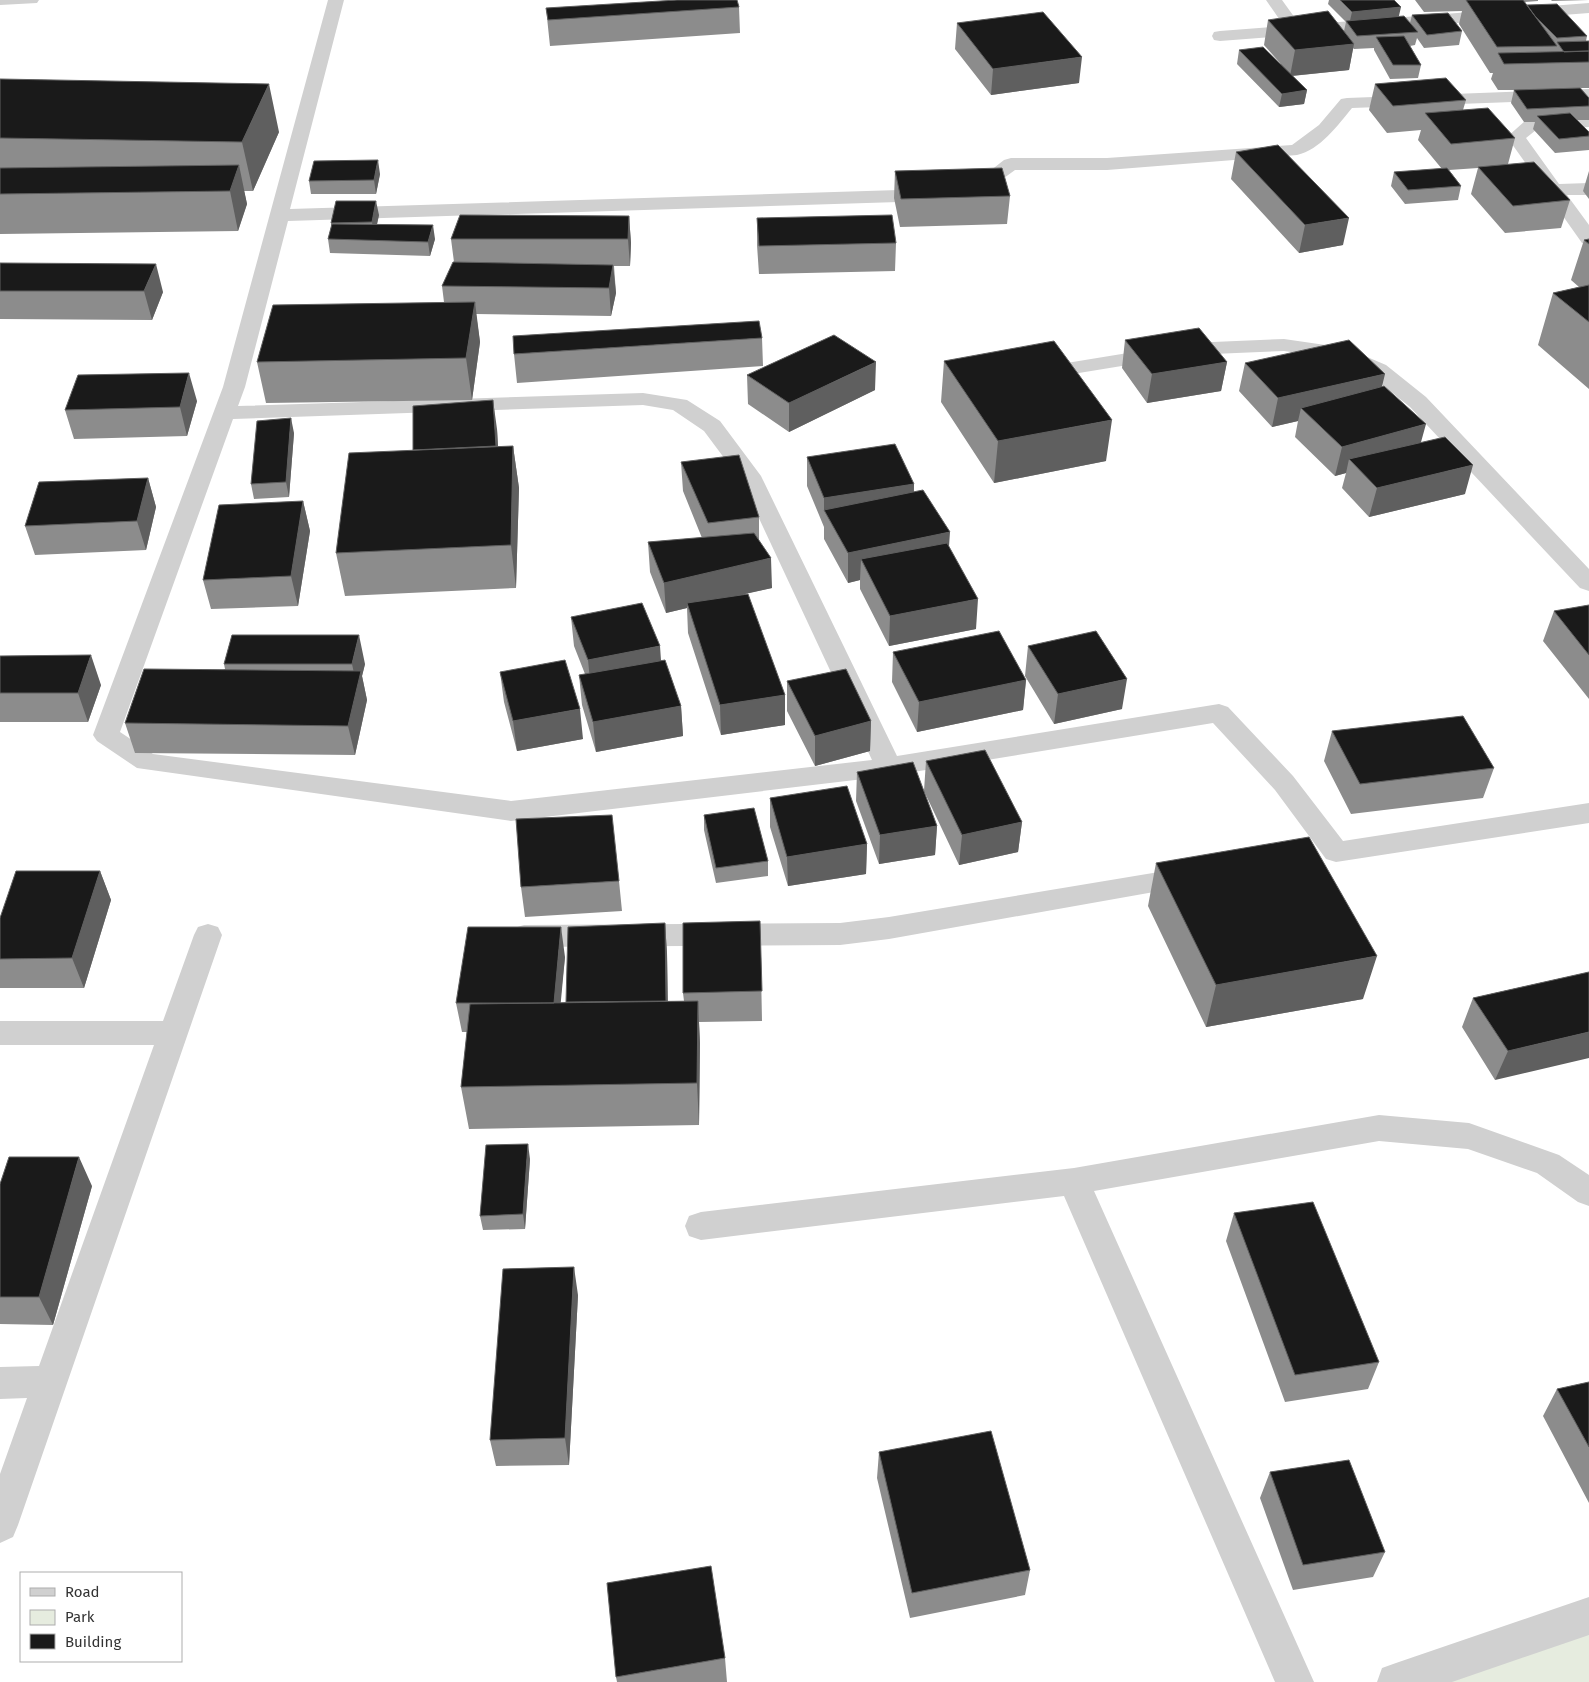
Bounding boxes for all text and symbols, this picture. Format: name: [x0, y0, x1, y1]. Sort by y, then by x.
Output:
legend: [20, 1572, 182, 1662]
text: Road: [65, 1583, 100, 1601]
text: Park: [65, 1608, 95, 1626]
text: Building: [65, 1633, 121, 1651]

